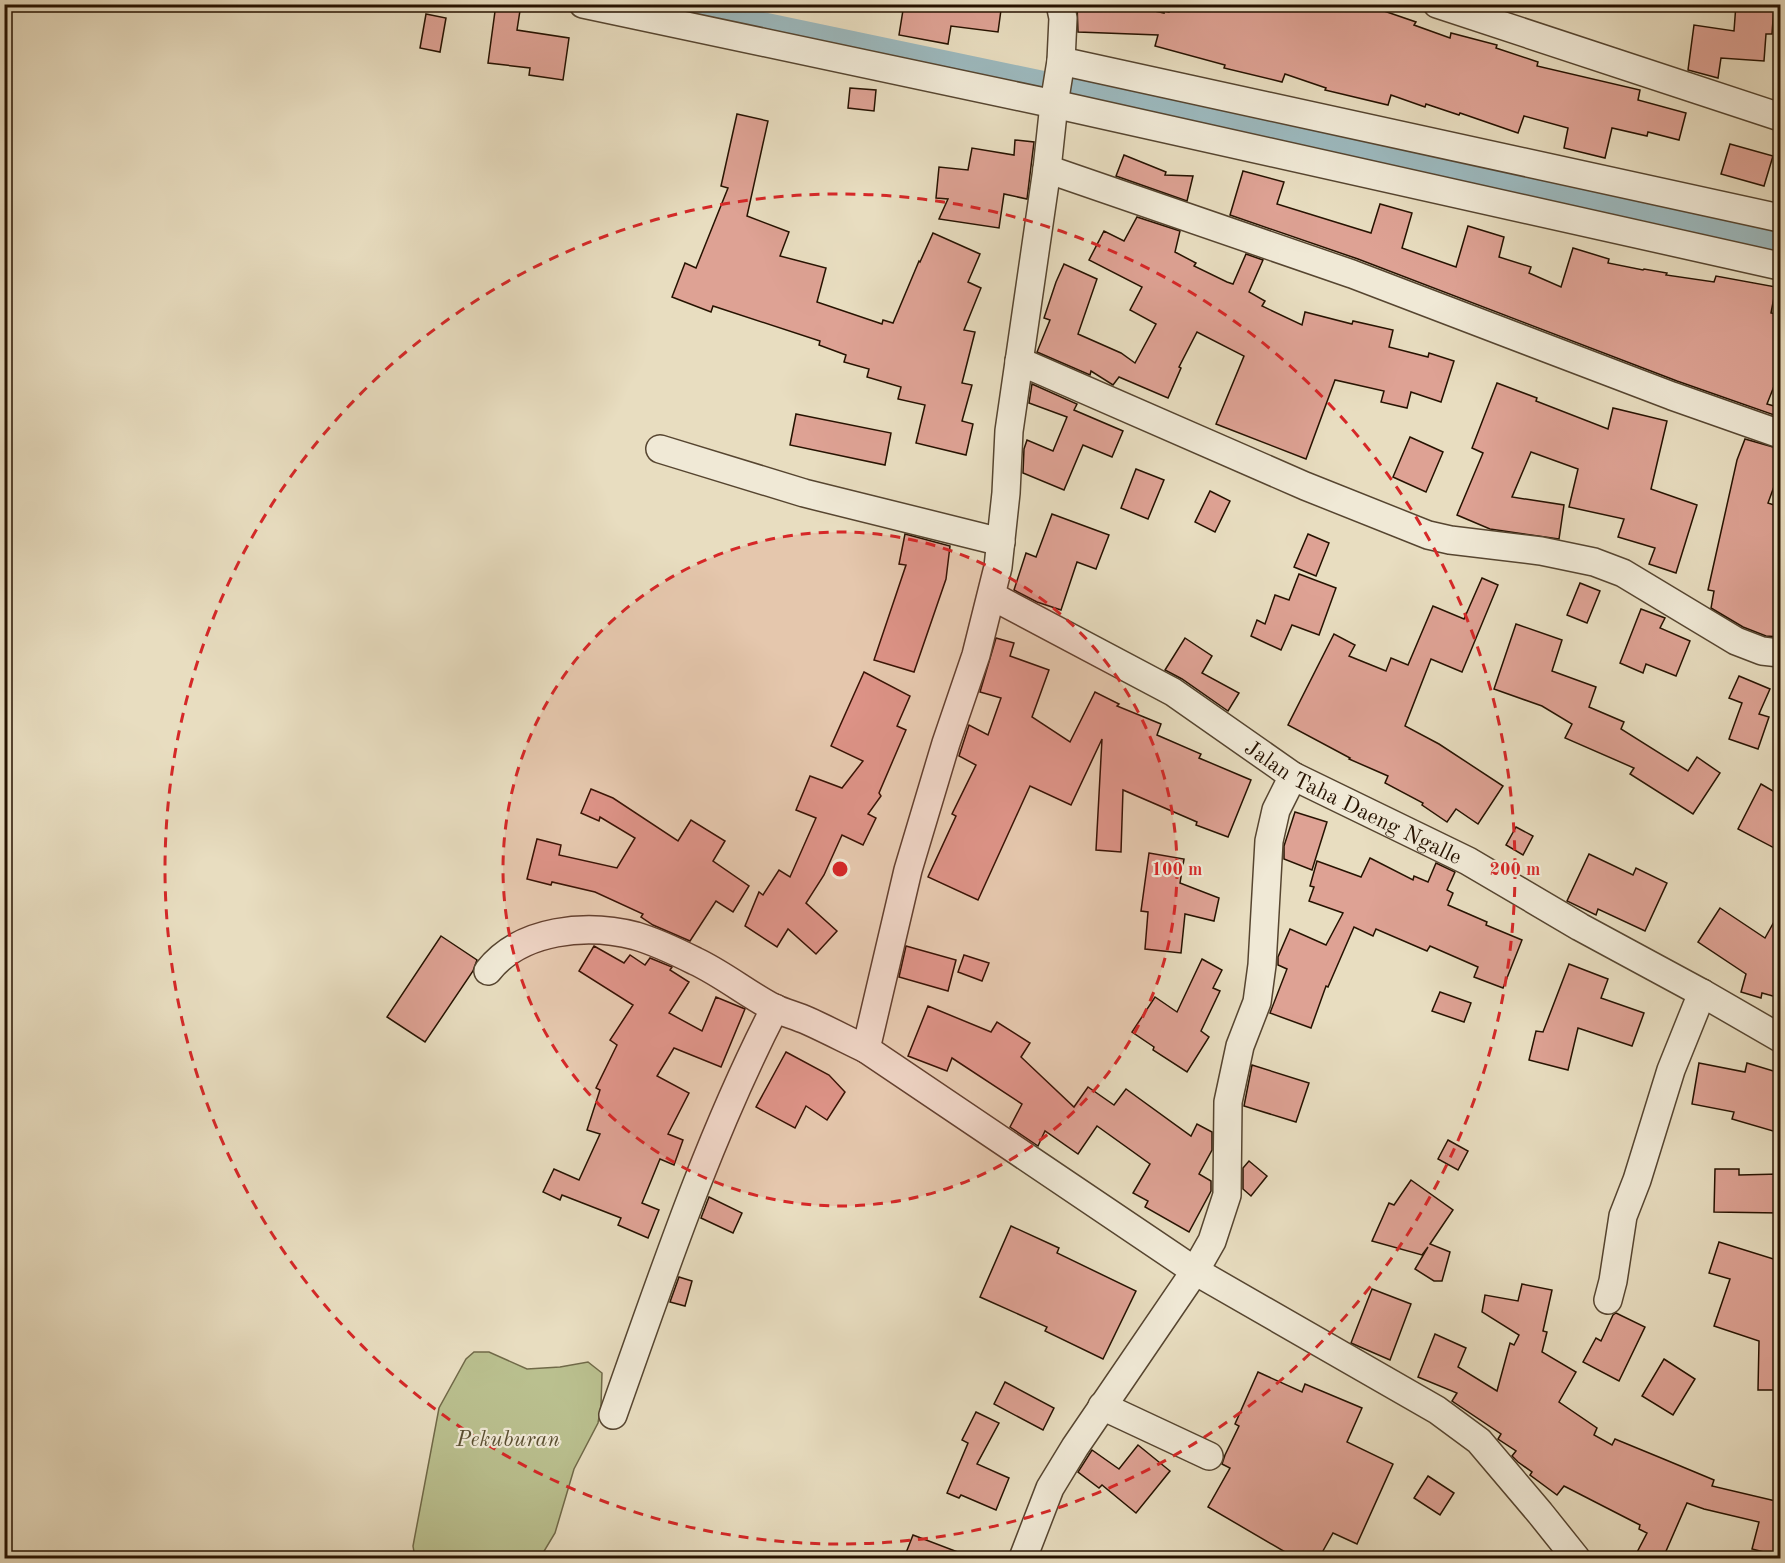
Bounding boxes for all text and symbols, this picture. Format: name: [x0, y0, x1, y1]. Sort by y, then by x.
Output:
street label: Jalan Taha Daeng Ngalle: [1240, 737, 1465, 869]
centre of rings: [830, 859, 850, 879]
text: 100 m: [1152, 861, 1202, 879]
text: 200 m: [1490, 861, 1540, 879]
park label: Pekuburan: [455, 1429, 560, 1451]

